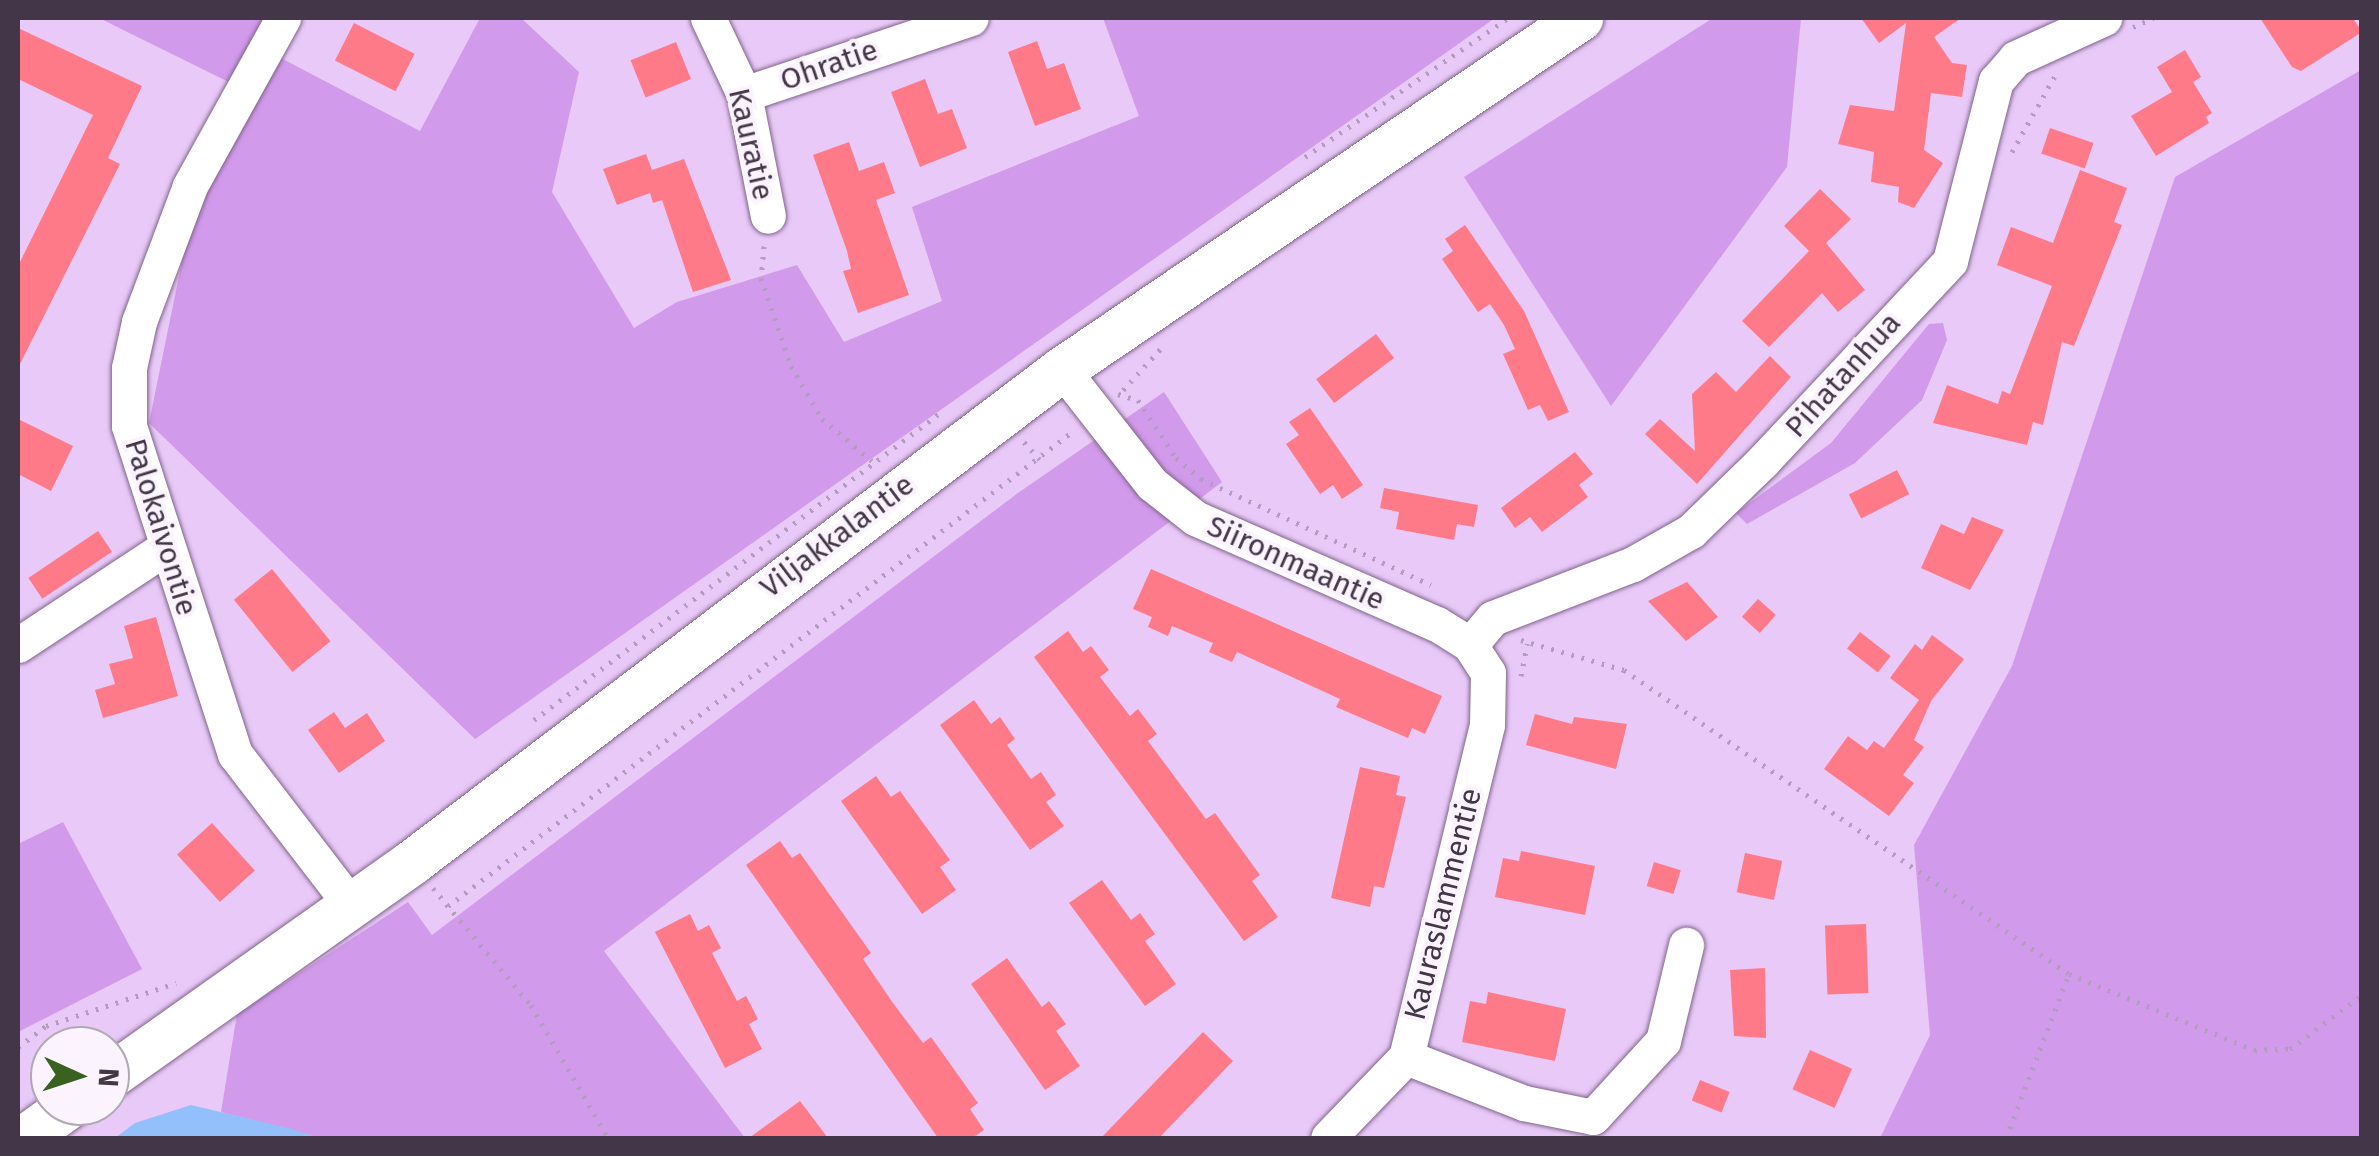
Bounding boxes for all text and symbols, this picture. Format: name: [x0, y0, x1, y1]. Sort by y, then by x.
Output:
street label: Ohratie: [775, 32, 883, 98]
street label: Kauratie: [721, 85, 781, 203]
street label: Pihatanhua: [1778, 305, 1908, 445]
street label: Palokaivontie: [117, 434, 205, 620]
street label: Viljakkalantie: [753, 467, 921, 605]
street label: Siironmaantie: [1202, 508, 1390, 618]
street label: Kauraslammentie: [1397, 784, 1489, 1024]
north arrow: [30, 1026, 130, 1126]
text: N: [91, 1067, 125, 1088]

